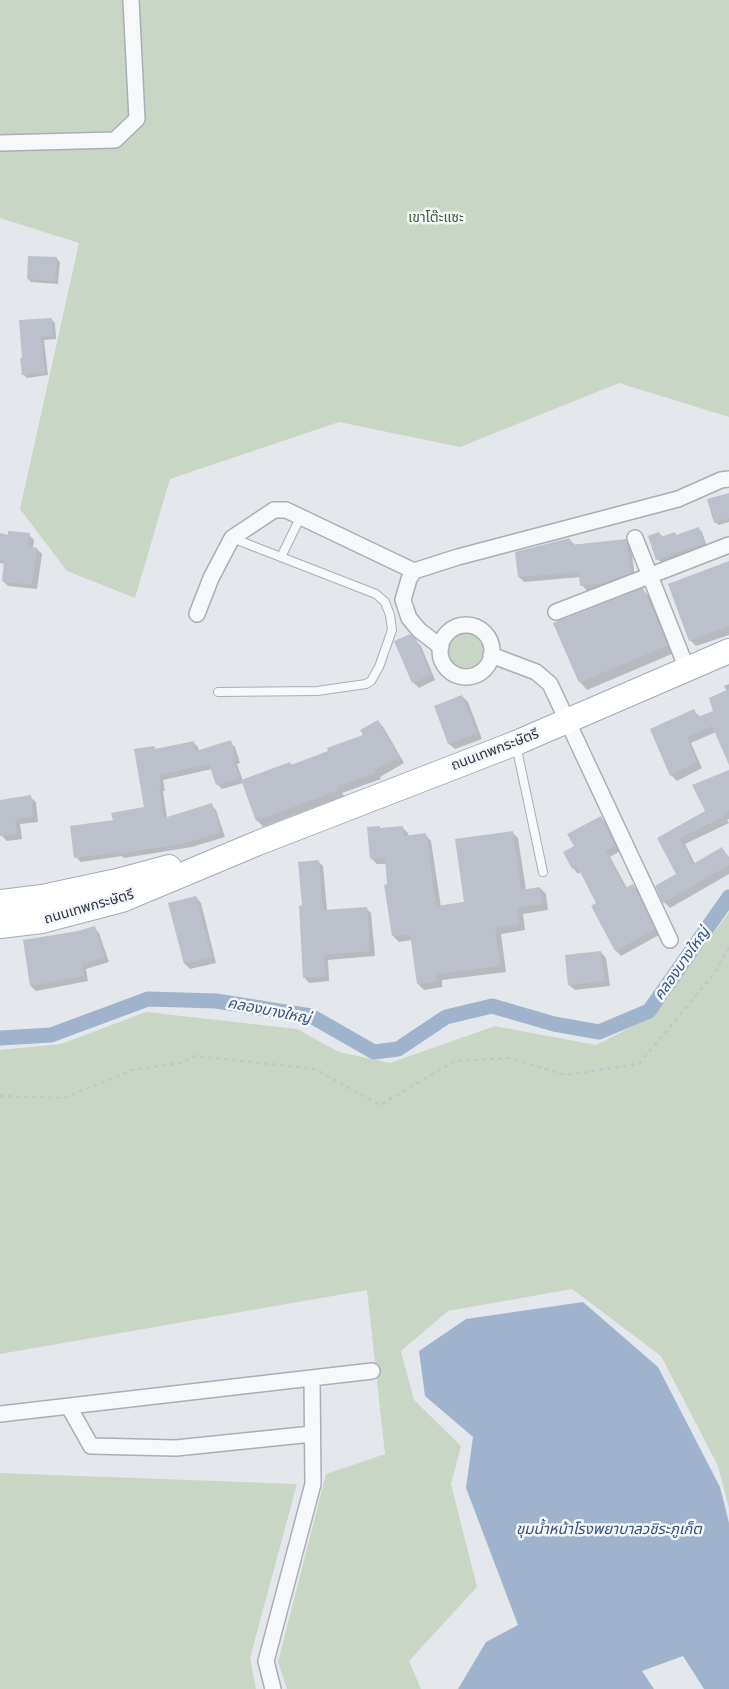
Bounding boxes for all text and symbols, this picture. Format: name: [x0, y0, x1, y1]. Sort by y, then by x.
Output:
park label: เขาโต๊ะแซะ: [408, 210, 464, 226]
street label: ถนนเทพกระษัตรี: [449, 726, 541, 774]
street label: ถนนเทพกระษัตรี: [42, 886, 136, 928]
water label: คลองบางใหญ่: [650, 924, 714, 1004]
water label: คลองบางใหญ่: [226, 994, 312, 1028]
water label: ขุมน้ำหน้าโรงพยาบาลวชิระภูเก็ต: [516, 1521, 702, 1539]

